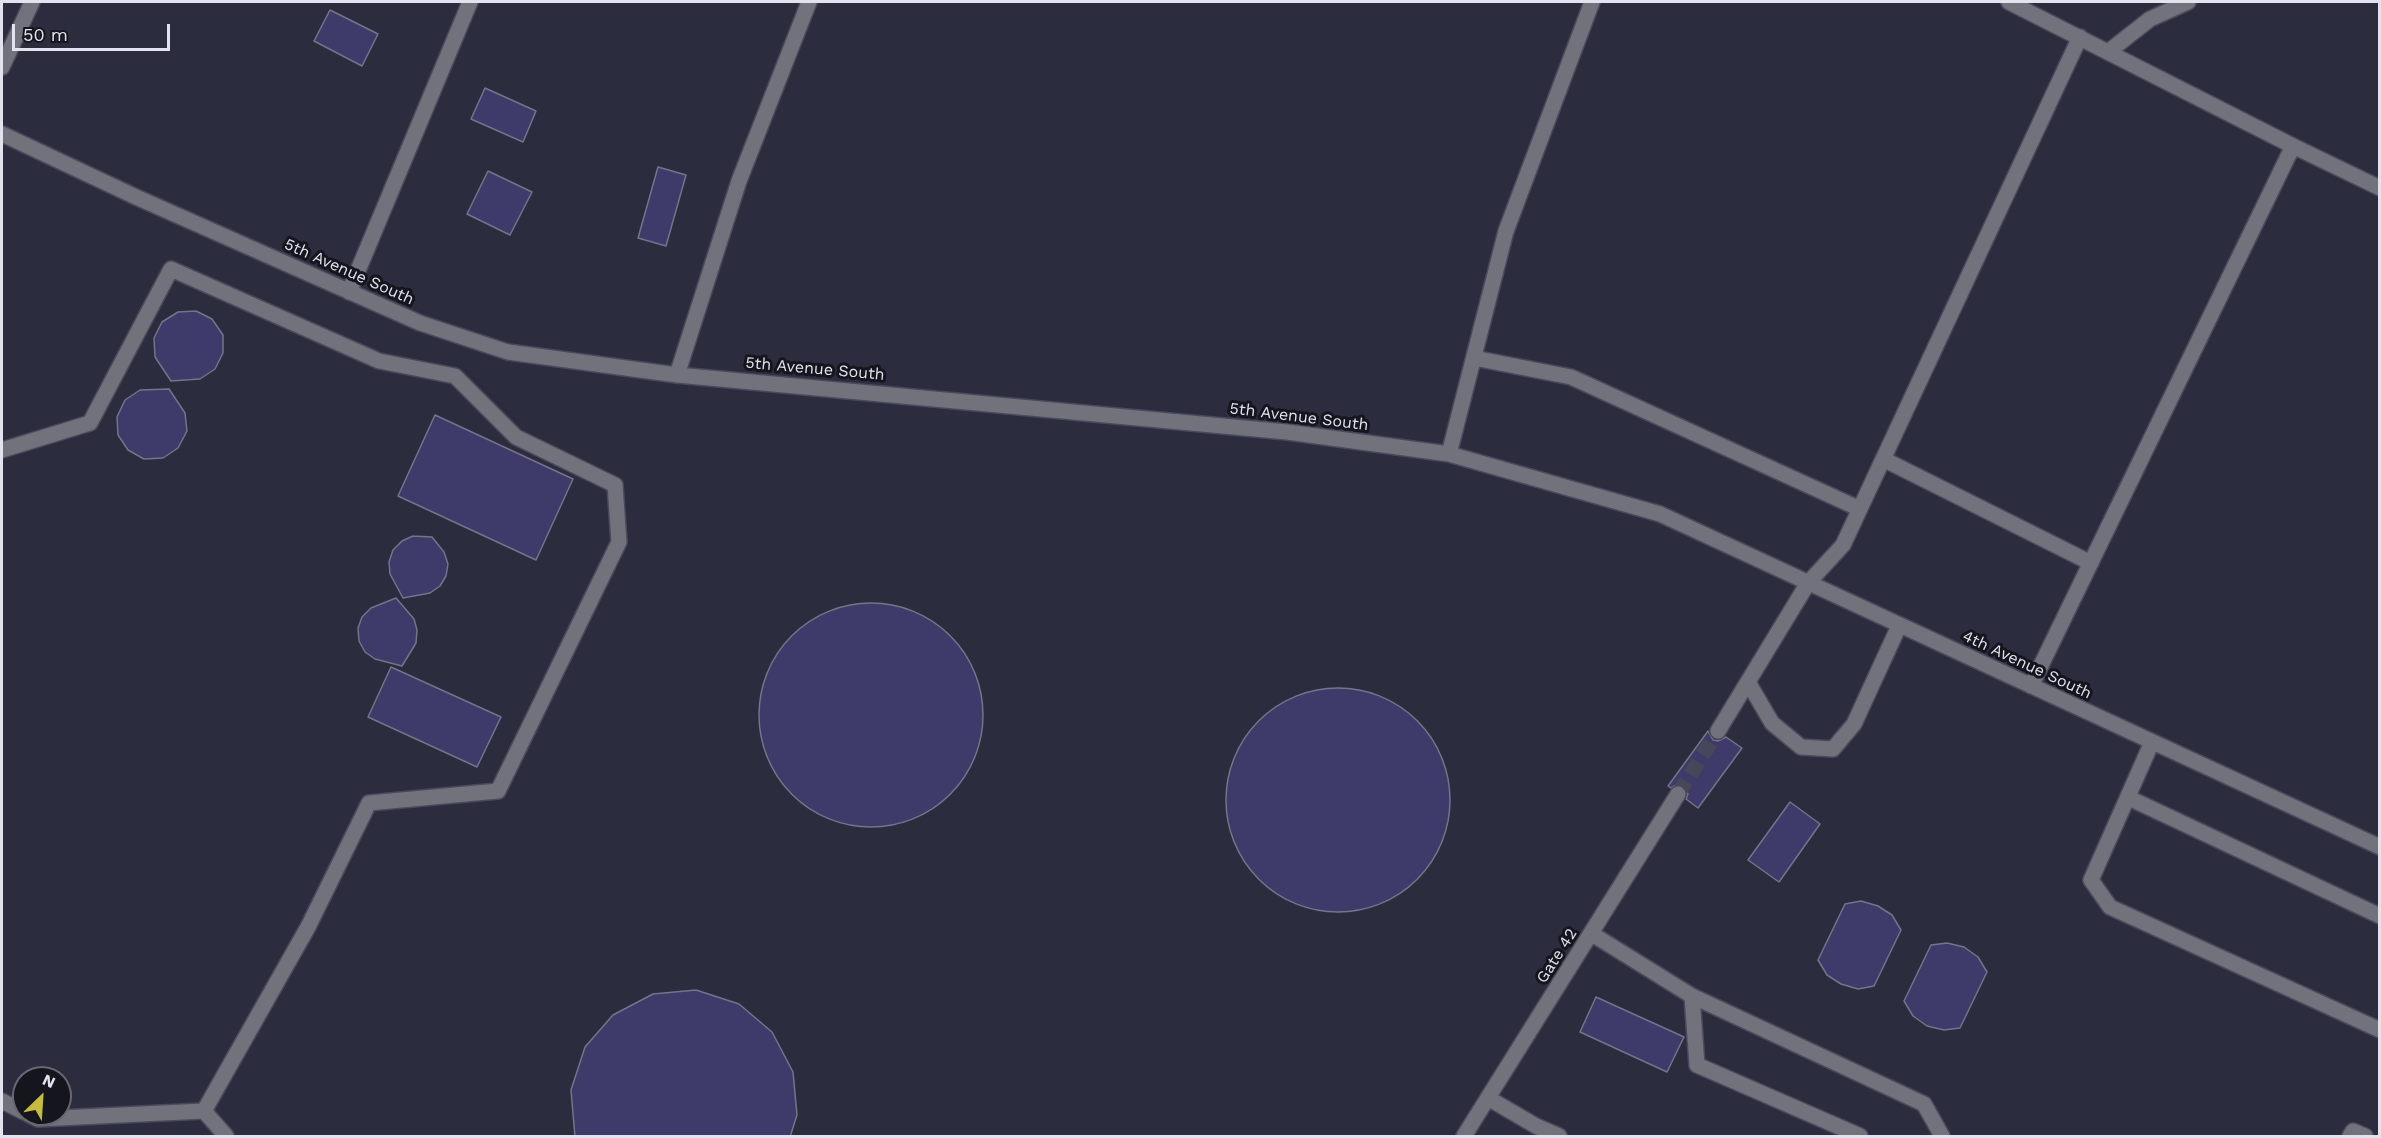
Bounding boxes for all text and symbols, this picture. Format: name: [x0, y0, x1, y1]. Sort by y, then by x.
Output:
scale bar: [15, 12, 172, 50]
text: 50 m: [23, 24, 68, 45]
street label: 5th Avenue South: [281, 235, 417, 309]
street label: 5th Avenue South: [745, 353, 885, 385]
street label: 5th Avenue South: [1228, 399, 1370, 435]
street label: 4th Avenue South: [1959, 627, 2095, 703]
street label: Gate 42: [1533, 925, 1581, 987]
north arrow: [12, 1066, 72, 1126]
text: N: [40, 1070, 58, 1092]

